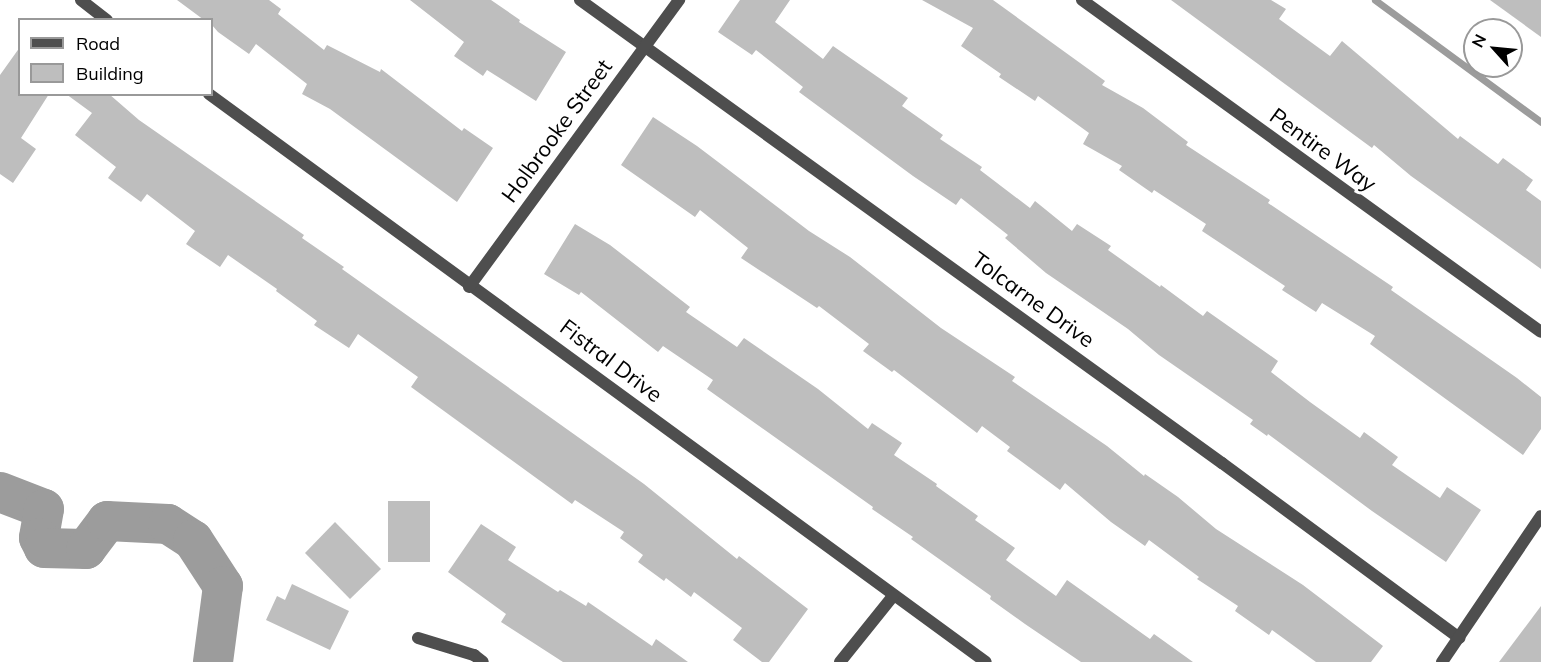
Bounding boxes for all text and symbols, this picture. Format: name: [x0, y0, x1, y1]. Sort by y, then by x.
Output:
legend: [18, 18, 213, 96]
north arrow: [1463, 18, 1523, 78]
text: N: [1467, 31, 1490, 51]
text: Road: [76, 32, 120, 55]
street label: Holbrooke Street: [496, 54, 618, 208]
text: Building: [76, 62, 144, 85]
street label: Pentire Way: [1265, 103, 1381, 197]
street label: Tolcarne Drive: [967, 247, 1099, 353]
street label: Fistral Drive: [555, 314, 667, 408]

